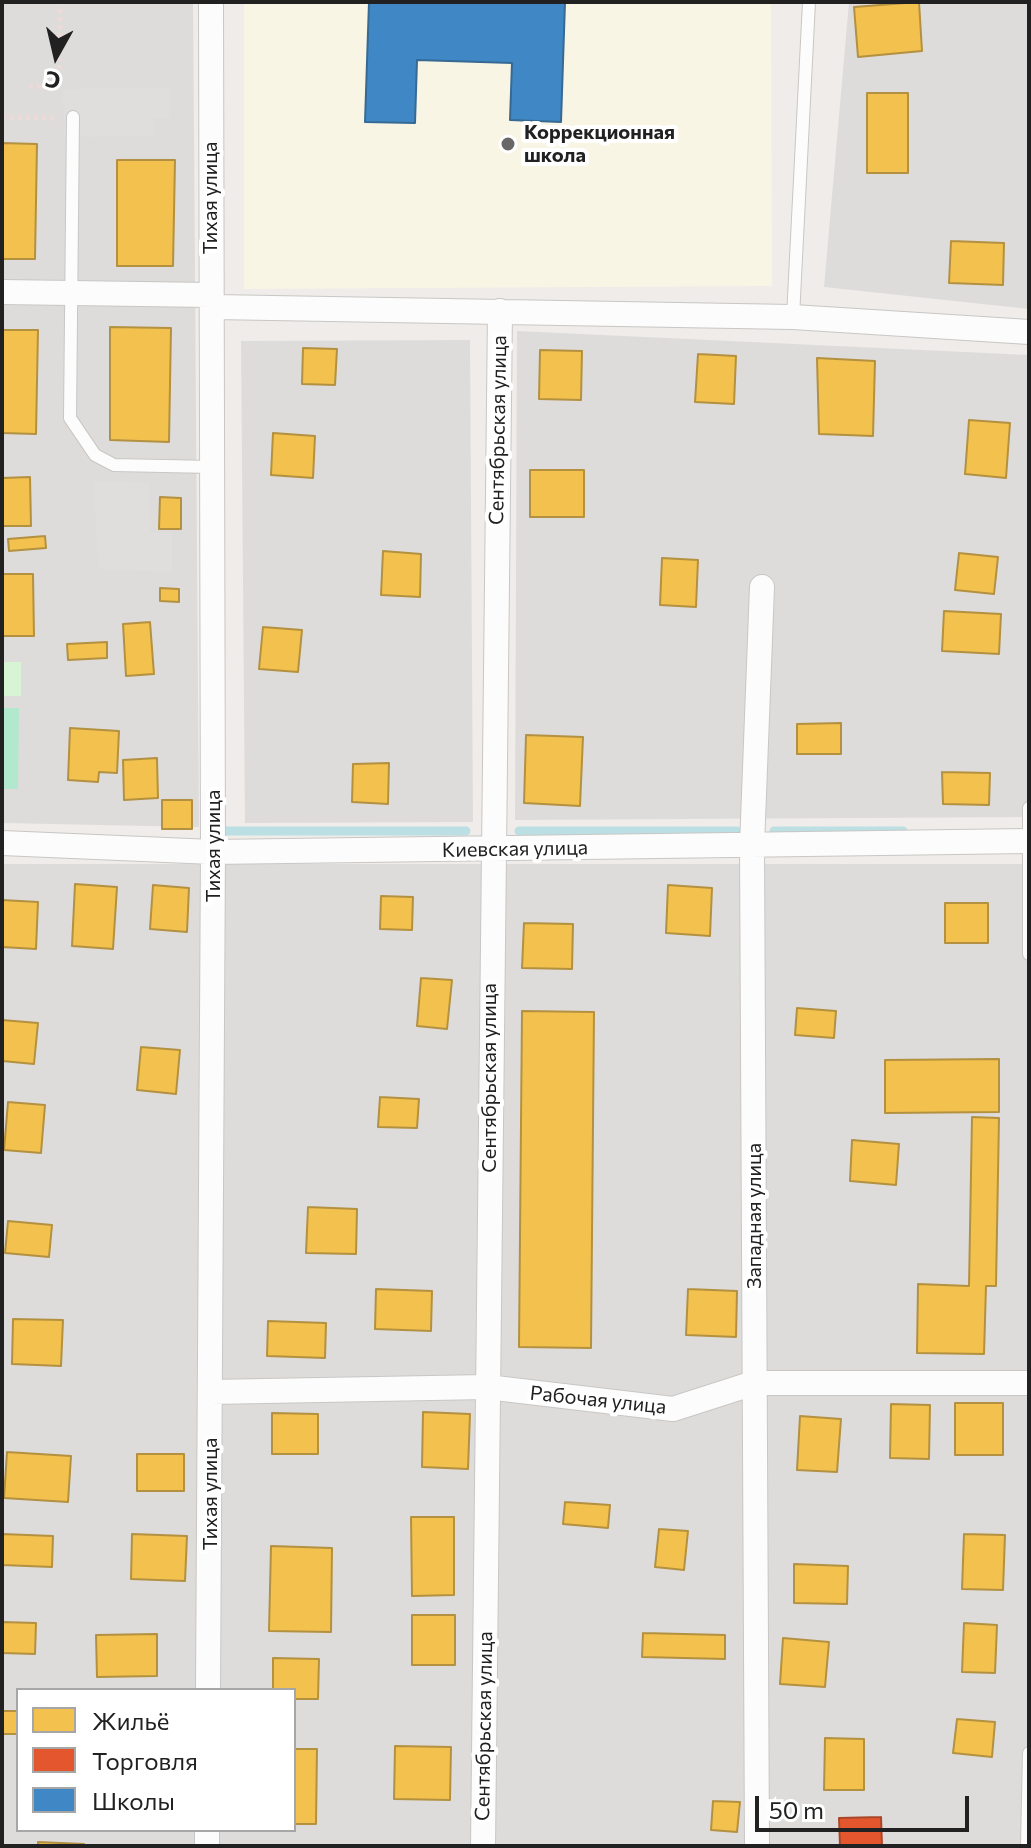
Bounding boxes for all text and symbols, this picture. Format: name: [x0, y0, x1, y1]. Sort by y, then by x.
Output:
north arrow: [16, 16, 96, 96]
text: С: [43, 66, 62, 95]
place label: Коррекционная школа: [524, 120, 675, 167]
marker: Коррекционная школа: [499, 135, 517, 153]
street label: Тихая улица: [198, 142, 222, 254]
street label: Сентябрьская улица: [484, 335, 512, 525]
street label: Тихая улица: [201, 790, 225, 902]
street label: Киевская улица: [442, 836, 588, 862]
street label: Сентябрьская улица: [477, 983, 501, 1173]
street label: Западная улица: [742, 1143, 766, 1289]
street label: Рабочая улица: [529, 1381, 667, 1419]
street label: Тихая улица: [198, 1438, 222, 1550]
street label: Сентябрьская улица: [470, 1631, 498, 1821]
legend: [16, 1688, 296, 1832]
text: Жильё: [92, 1706, 169, 1735]
text: Торговля: [92, 1746, 198, 1775]
scale bar: [759, 1780, 973, 1830]
text: Школы: [92, 1786, 175, 1815]
text: 50 m: [769, 1795, 824, 1824]

